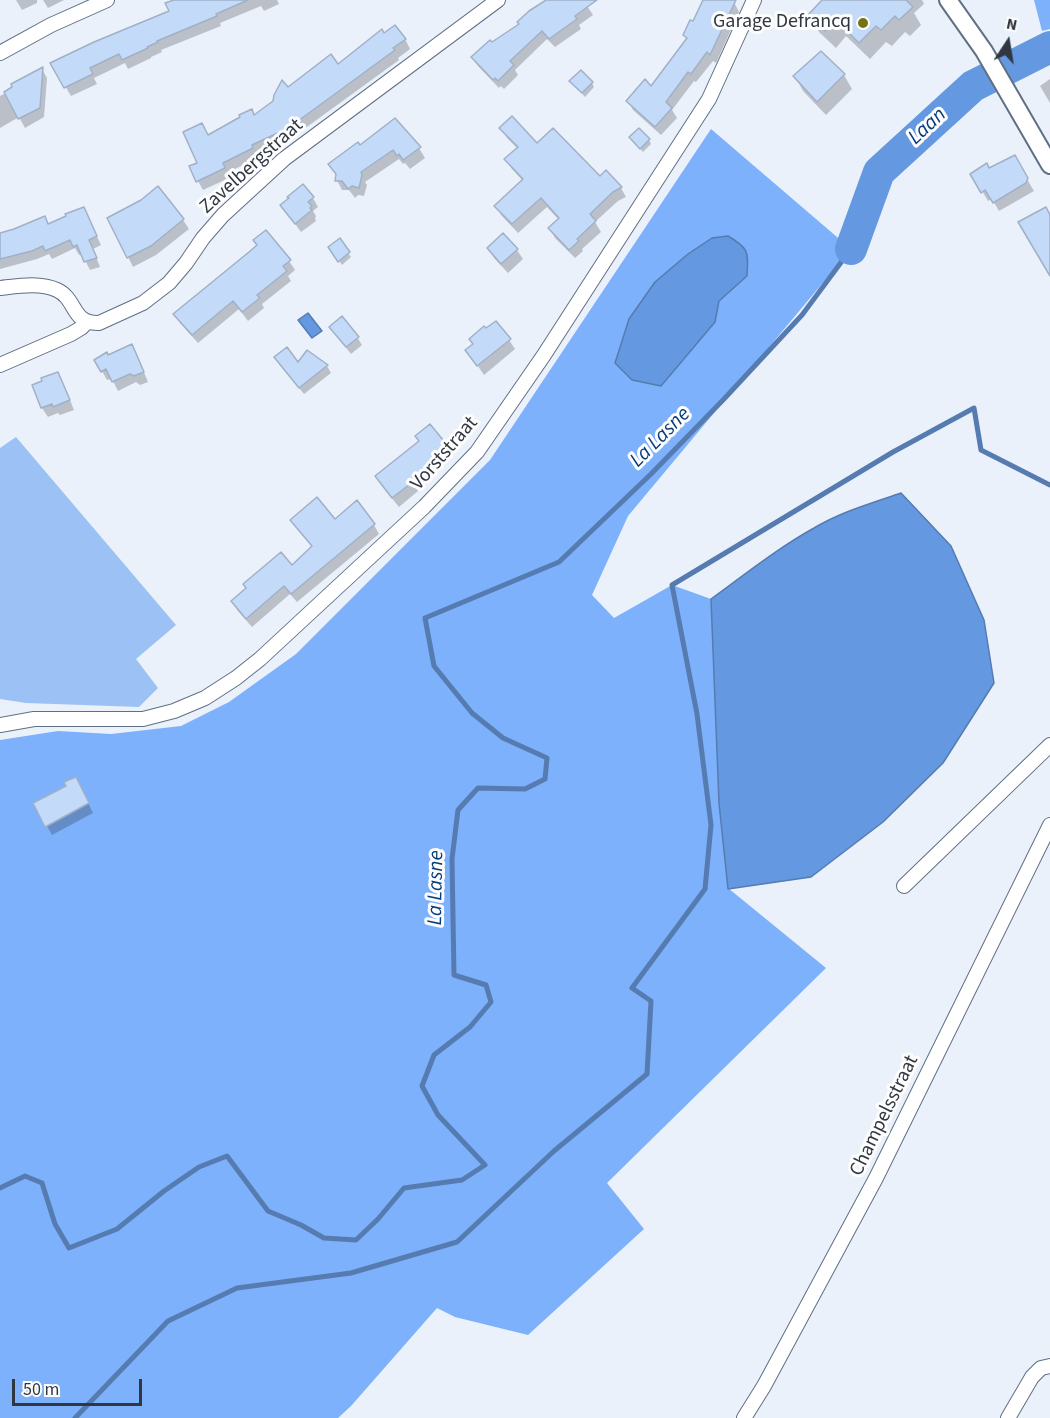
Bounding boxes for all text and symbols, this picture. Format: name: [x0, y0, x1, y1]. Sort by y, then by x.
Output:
place label: Garage Defrancq: [713, 11, 851, 35]
north arrow: [978, 12, 1038, 72]
text: N: [1004, 13, 1019, 36]
marker: Garage Defrancq: [856, 16, 870, 30]
water label: Laan: [904, 103, 952, 151]
street label: Zavelbergstraat: [195, 114, 309, 220]
water label: La Lasne: [626, 403, 696, 473]
street label: Vorststraat: [406, 412, 484, 496]
water label: La Lasne: [424, 850, 450, 926]
street label: Champelsstraat: [845, 1052, 925, 1180]
scale bar: [15, 1367, 146, 1405]
text: 50 m: [23, 1377, 59, 1402]

